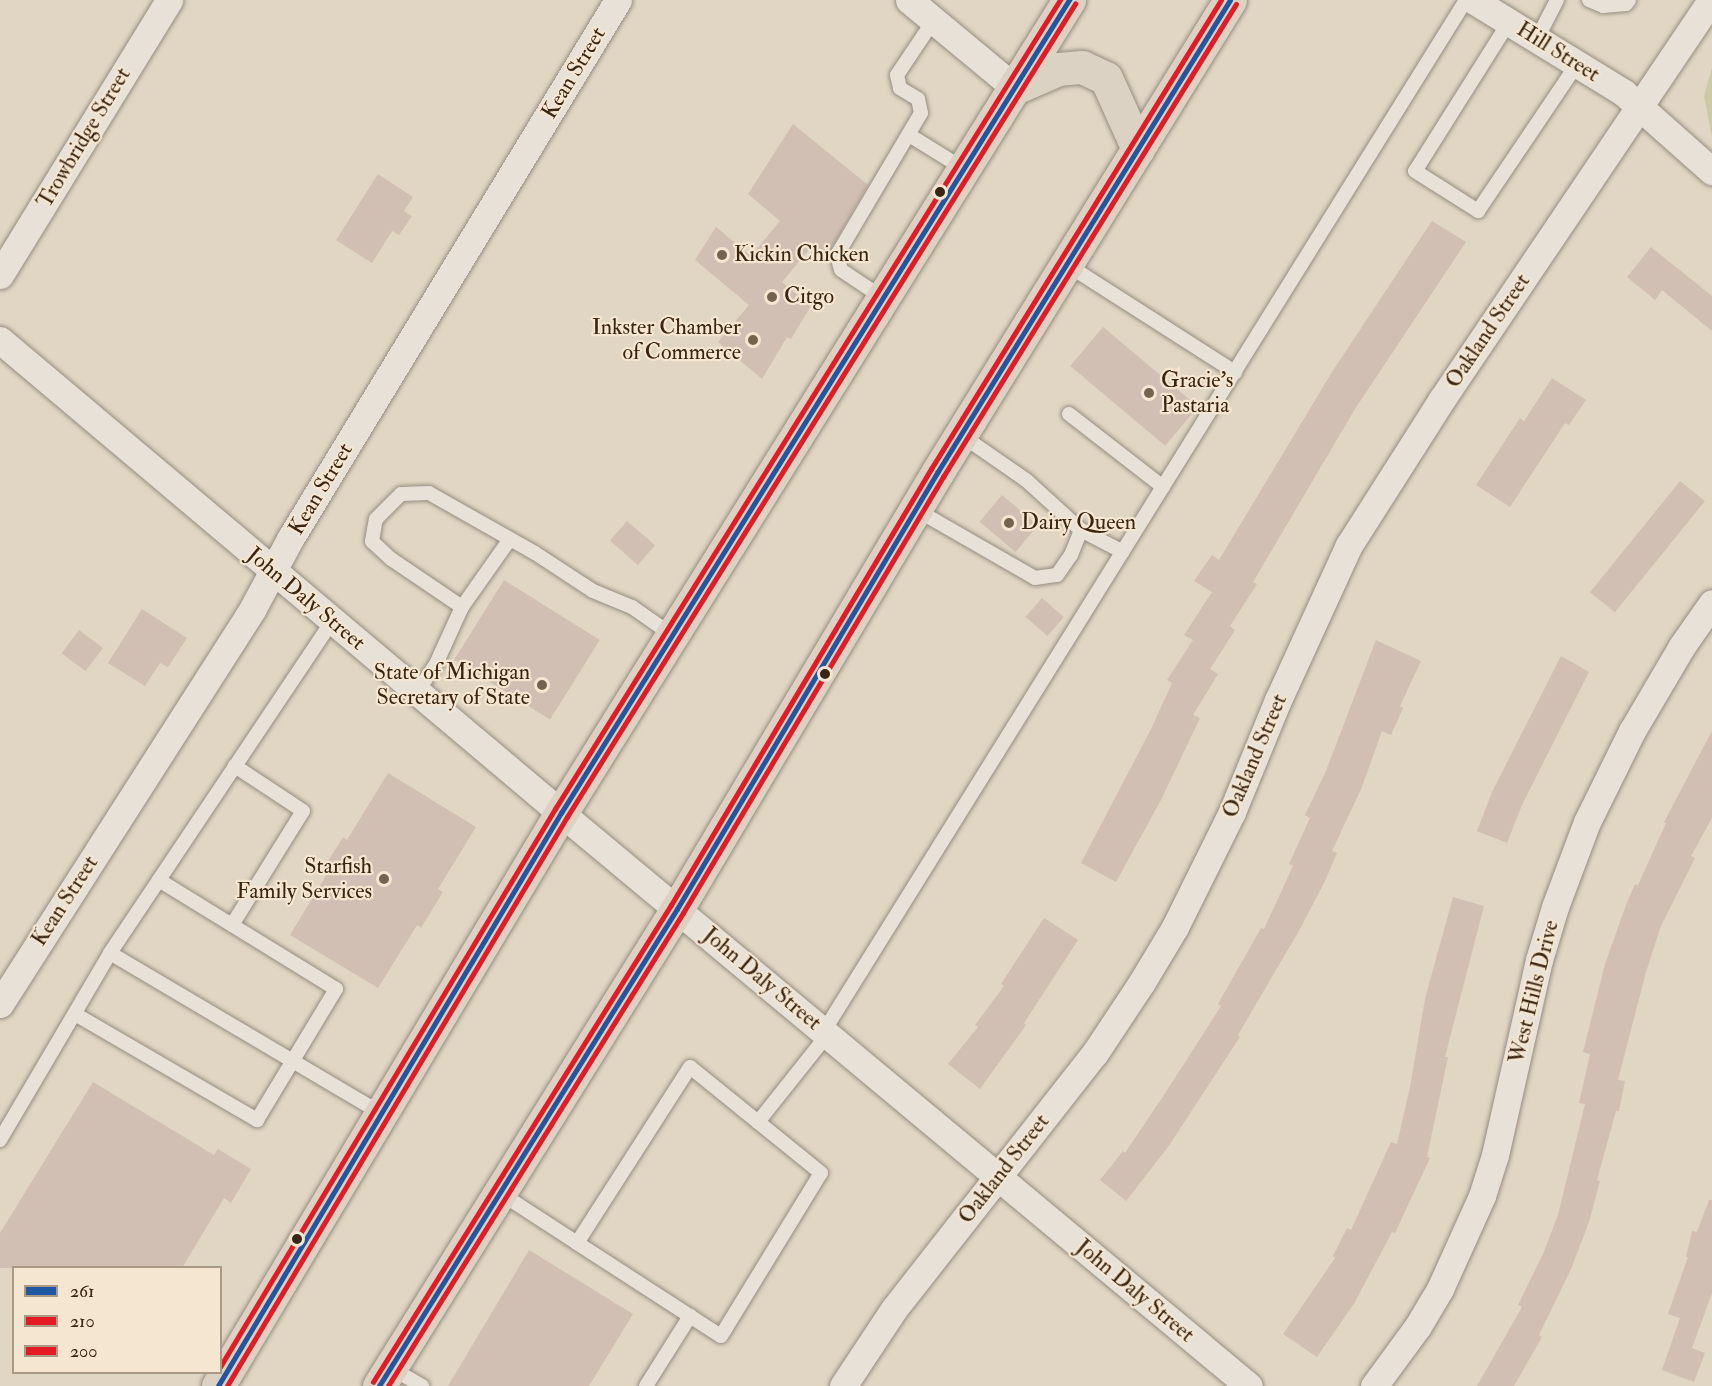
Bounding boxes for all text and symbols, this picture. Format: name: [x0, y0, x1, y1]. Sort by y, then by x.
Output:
street label: Hill Street: [1512, 16, 1604, 88]
street label: Kean Street: [536, 22, 612, 124]
street label: Trowbridge Street: [32, 63, 136, 213]
unlabelled marker: [934, 186, 946, 198]
place label: Kickin Chicken: [734, 242, 869, 268]
marker: Kickin Chicken: [715, 248, 729, 262]
street label: Oakland Street: [1440, 269, 1536, 393]
place label: Citgo: [784, 284, 834, 310]
marker: Citgo: [765, 290, 779, 304]
place label: Inkster Chamber of Commerce: [592, 314, 741, 366]
marker: Inkster Chamber of Commerce: [746, 333, 760, 347]
place label: Gracie's Pastaria: [1161, 367, 1233, 418]
marker: Gracie's Pastaria: [1142, 386, 1156, 400]
street label: Kean Street: [283, 438, 359, 540]
place label: Dairy Queen: [1021, 510, 1136, 536]
marker: Dairy Queen: [1002, 516, 1016, 530]
street label: John Daly Street: [241, 542, 371, 656]
place label: State of Michigan Secretary of State: [374, 659, 530, 710]
unlabelled marker: [819, 668, 831, 680]
marker: State of Michigan Secretary of State: [535, 678, 549, 692]
street label: Oakland Street: [1217, 690, 1293, 822]
street label: Kean Street: [26, 851, 104, 951]
place label: Starfish Family Services: [236, 853, 372, 904]
marker: Starfish Family Services: [377, 872, 391, 886]
street label: West Hills Drive: [1503, 918, 1565, 1066]
street label: John Daly Street: [697, 922, 827, 1036]
street label: Oakland Street: [953, 1109, 1055, 1229]
unlabelled marker: [291, 1233, 303, 1245]
street label: John Daly Street: [1070, 1234, 1200, 1348]
legend: [12, 1266, 222, 1374]
text: 261: [70, 1280, 95, 1303]
text: 210: [70, 1310, 95, 1333]
text: 200: [70, 1340, 98, 1363]

